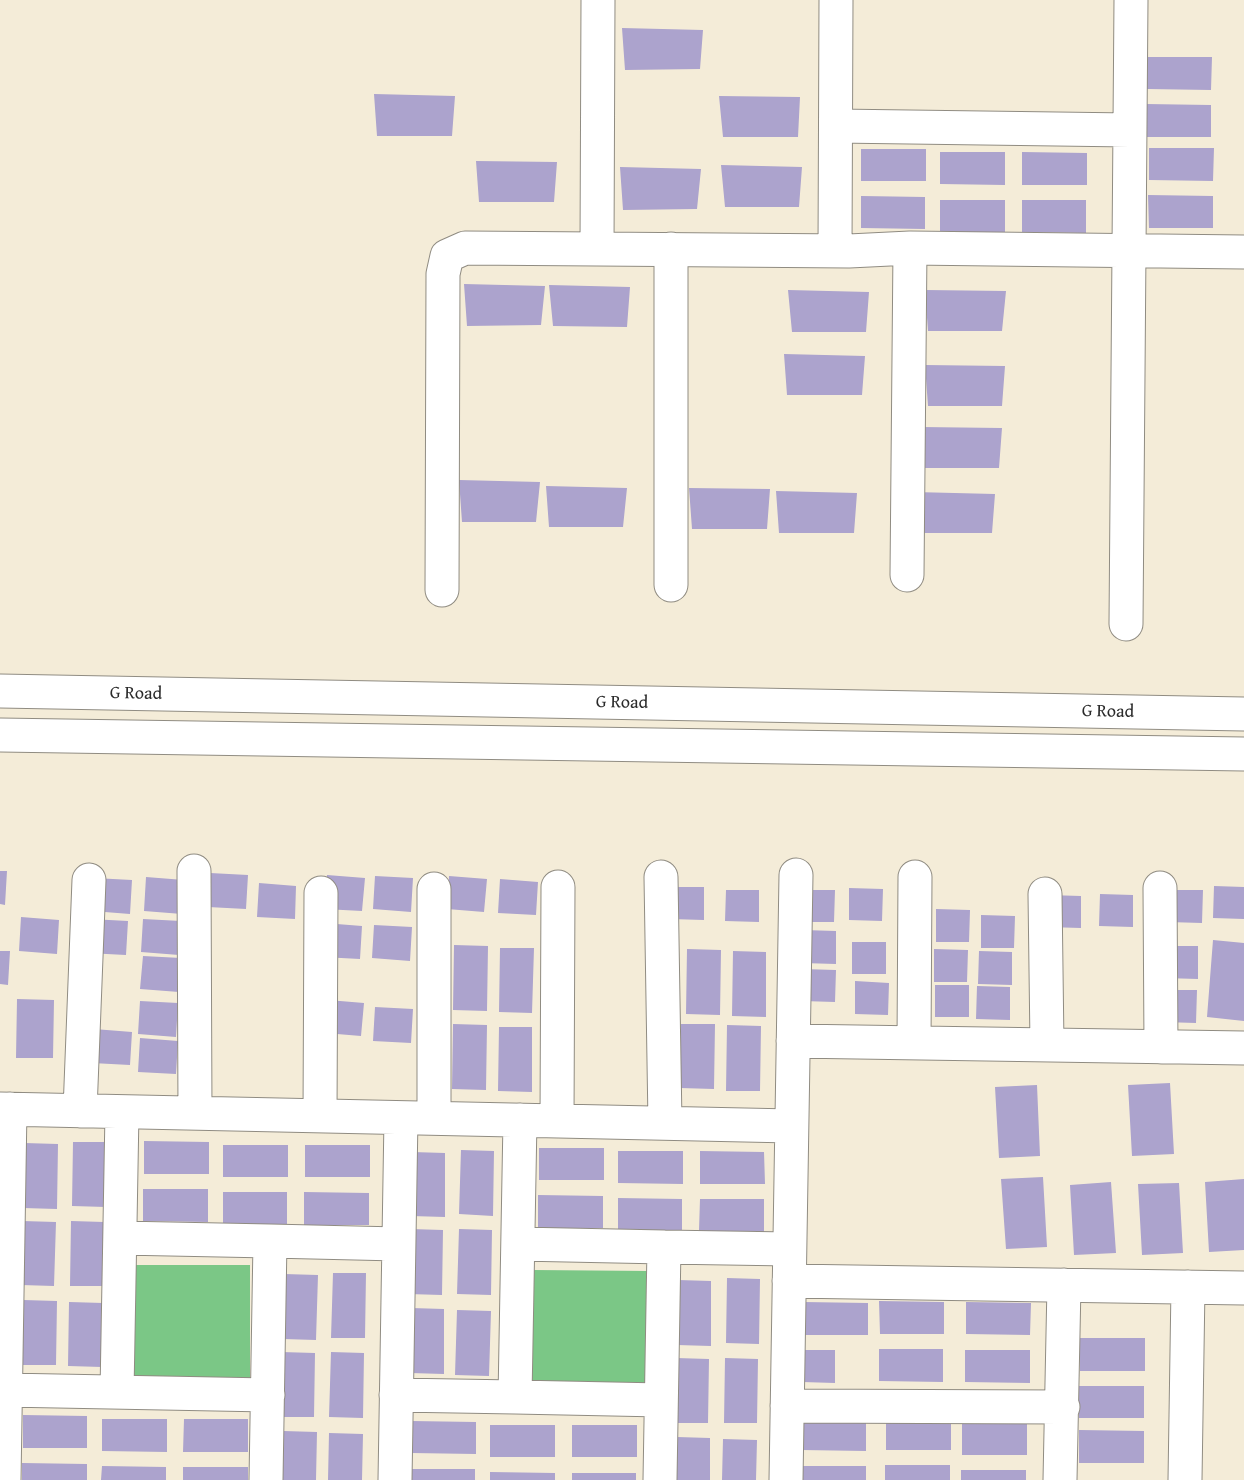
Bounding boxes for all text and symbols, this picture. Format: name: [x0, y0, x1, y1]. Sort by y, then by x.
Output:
street label: G Road: [110, 683, 162, 705]
street label: G Road: [596, 692, 648, 714]
street label: G Road: [1082, 701, 1134, 723]

